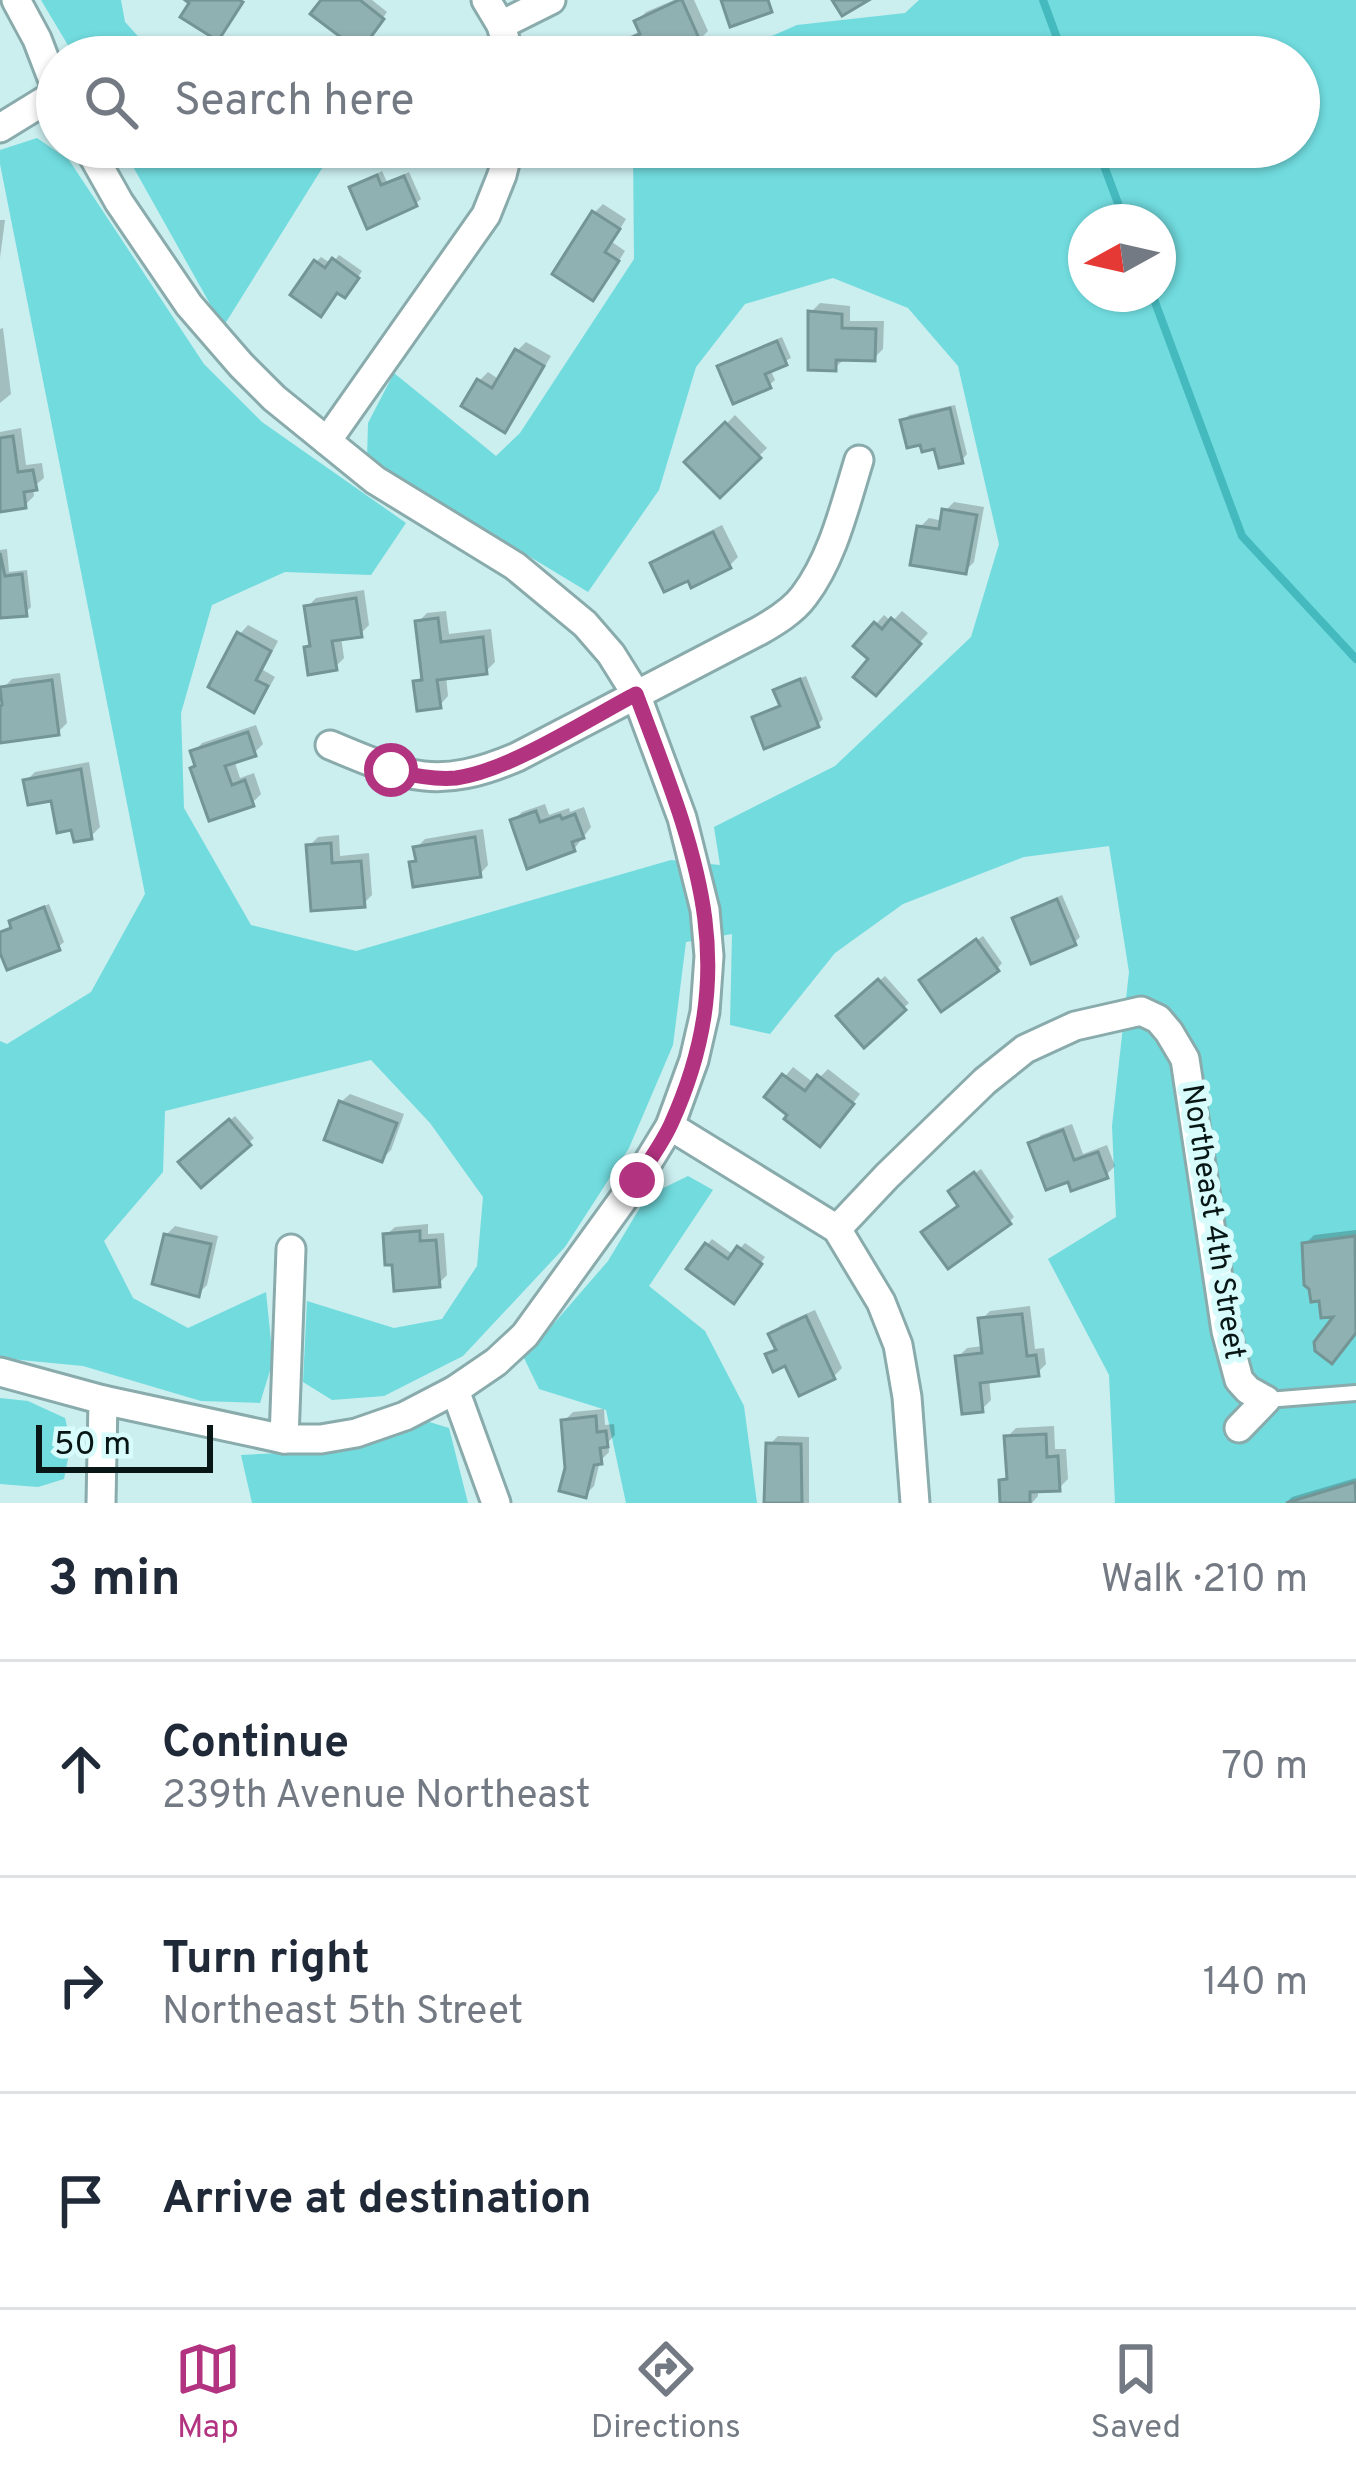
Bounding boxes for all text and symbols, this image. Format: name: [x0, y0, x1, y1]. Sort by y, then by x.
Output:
search box: [36, 36, 1320, 168]
icon: search: [78, 69, 144, 135]
text: Search here: [174, 74, 414, 131]
north arrow: [1068, 204, 1176, 312]
route start: [364, 743, 418, 797]
street label: Northeast 4th Street: [1172, 1082, 1252, 1362]
route end: [610, 1153, 664, 1207]
scale bar: [36, 1419, 213, 1472]
text: 50 m: [54, 1425, 131, 1467]
text: 3 min: [48, 1549, 181, 1614]
text: Walk · 210 m: [1101, 1557, 1308, 1606]
text: Continue: [162, 1716, 349, 1773]
icon: ahead: [48, 1736, 114, 1802]
text: 70 m: [1222, 1744, 1308, 1793]
text: 239th Avenue Northeast: [162, 1773, 590, 1822]
text: Turn right: [162, 1932, 370, 1989]
icon: right: [48, 1952, 114, 2018]
text: 140 m: [1203, 1960, 1308, 2009]
text: Northeast 5th Street: [162, 1989, 523, 2038]
icon: arrive: [48, 2168, 114, 2234]
text: Arrive at destination: [162, 2172, 592, 2229]
tab: Map: [175, 2336, 241, 2450]
tab: Directions: [591, 2336, 741, 2450]
tab: Saved: [1090, 2336, 1181, 2450]

